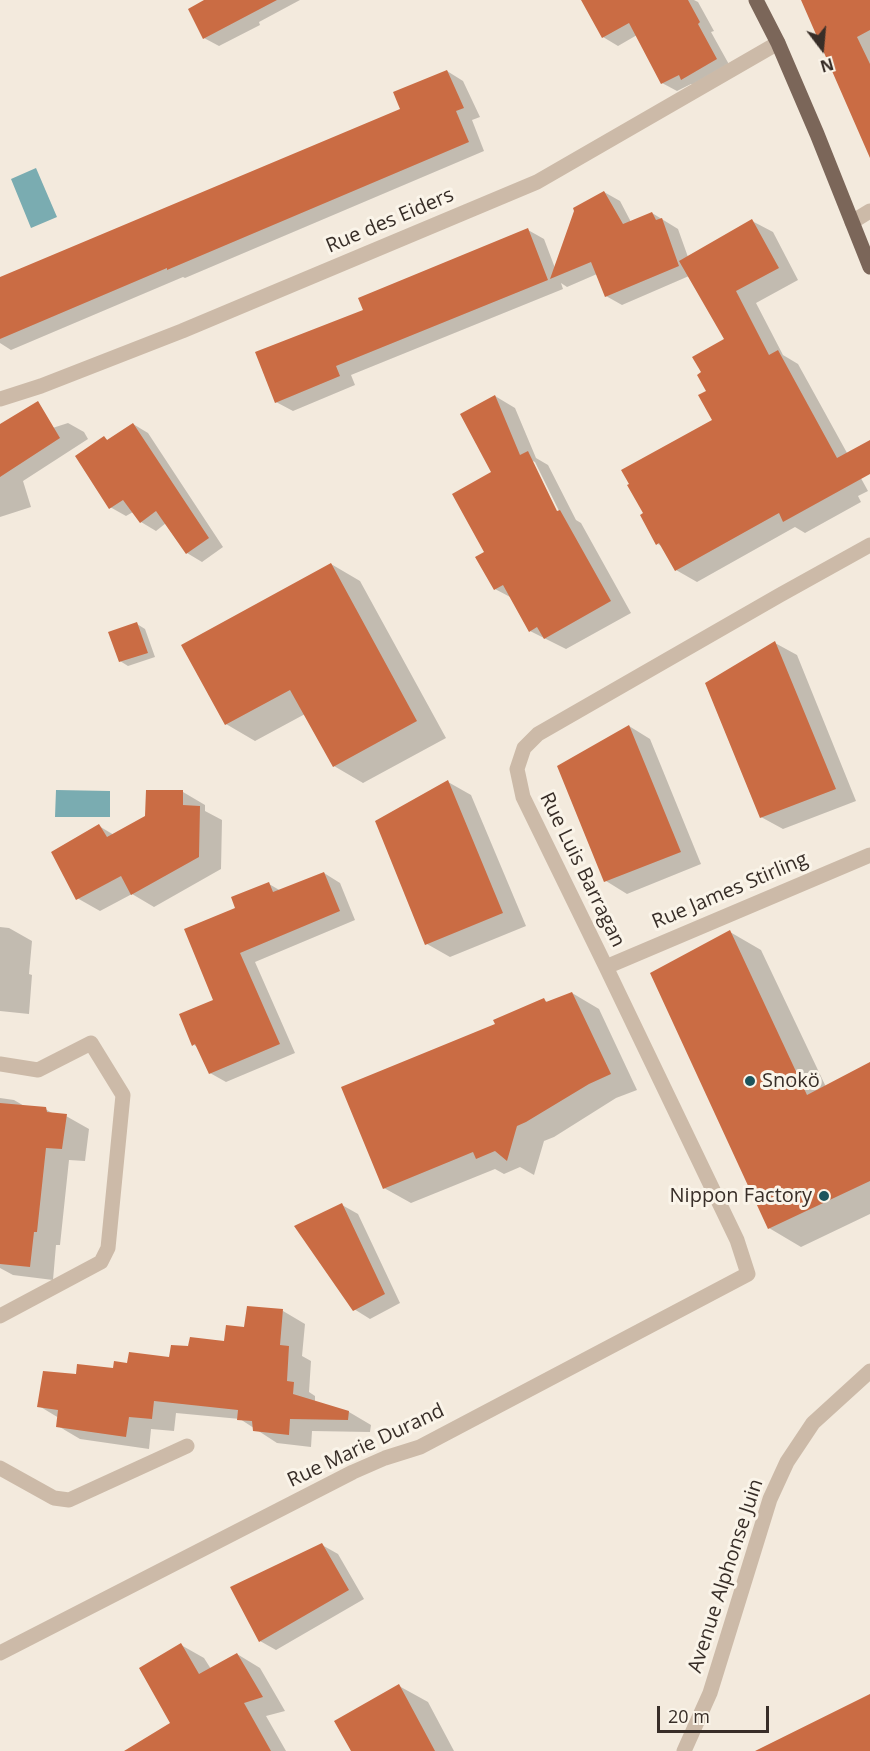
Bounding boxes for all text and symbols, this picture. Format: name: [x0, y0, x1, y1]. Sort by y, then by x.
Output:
north arrow: [792, 18, 852, 78]
text: N: [818, 53, 836, 78]
street label: Rue des Eiders: [322, 183, 458, 259]
street label: Rue Luis Barragan: [534, 789, 630, 951]
street label: Rue James Stirling: [649, 847, 811, 935]
place label: Snokö: [762, 1069, 820, 1093]
marker: Snokö: [743, 1074, 757, 1088]
place label: Nippon Factory: [670, 1184, 812, 1208]
marker: Nippon Factory: [817, 1189, 831, 1203]
street label: Rue Marie Durand: [284, 1399, 448, 1493]
street label: Avenue Alphonse Juin: [683, 1476, 769, 1676]
scale bar: [660, 1694, 772, 1732]
text: 20 m: [668, 1704, 710, 1728]

